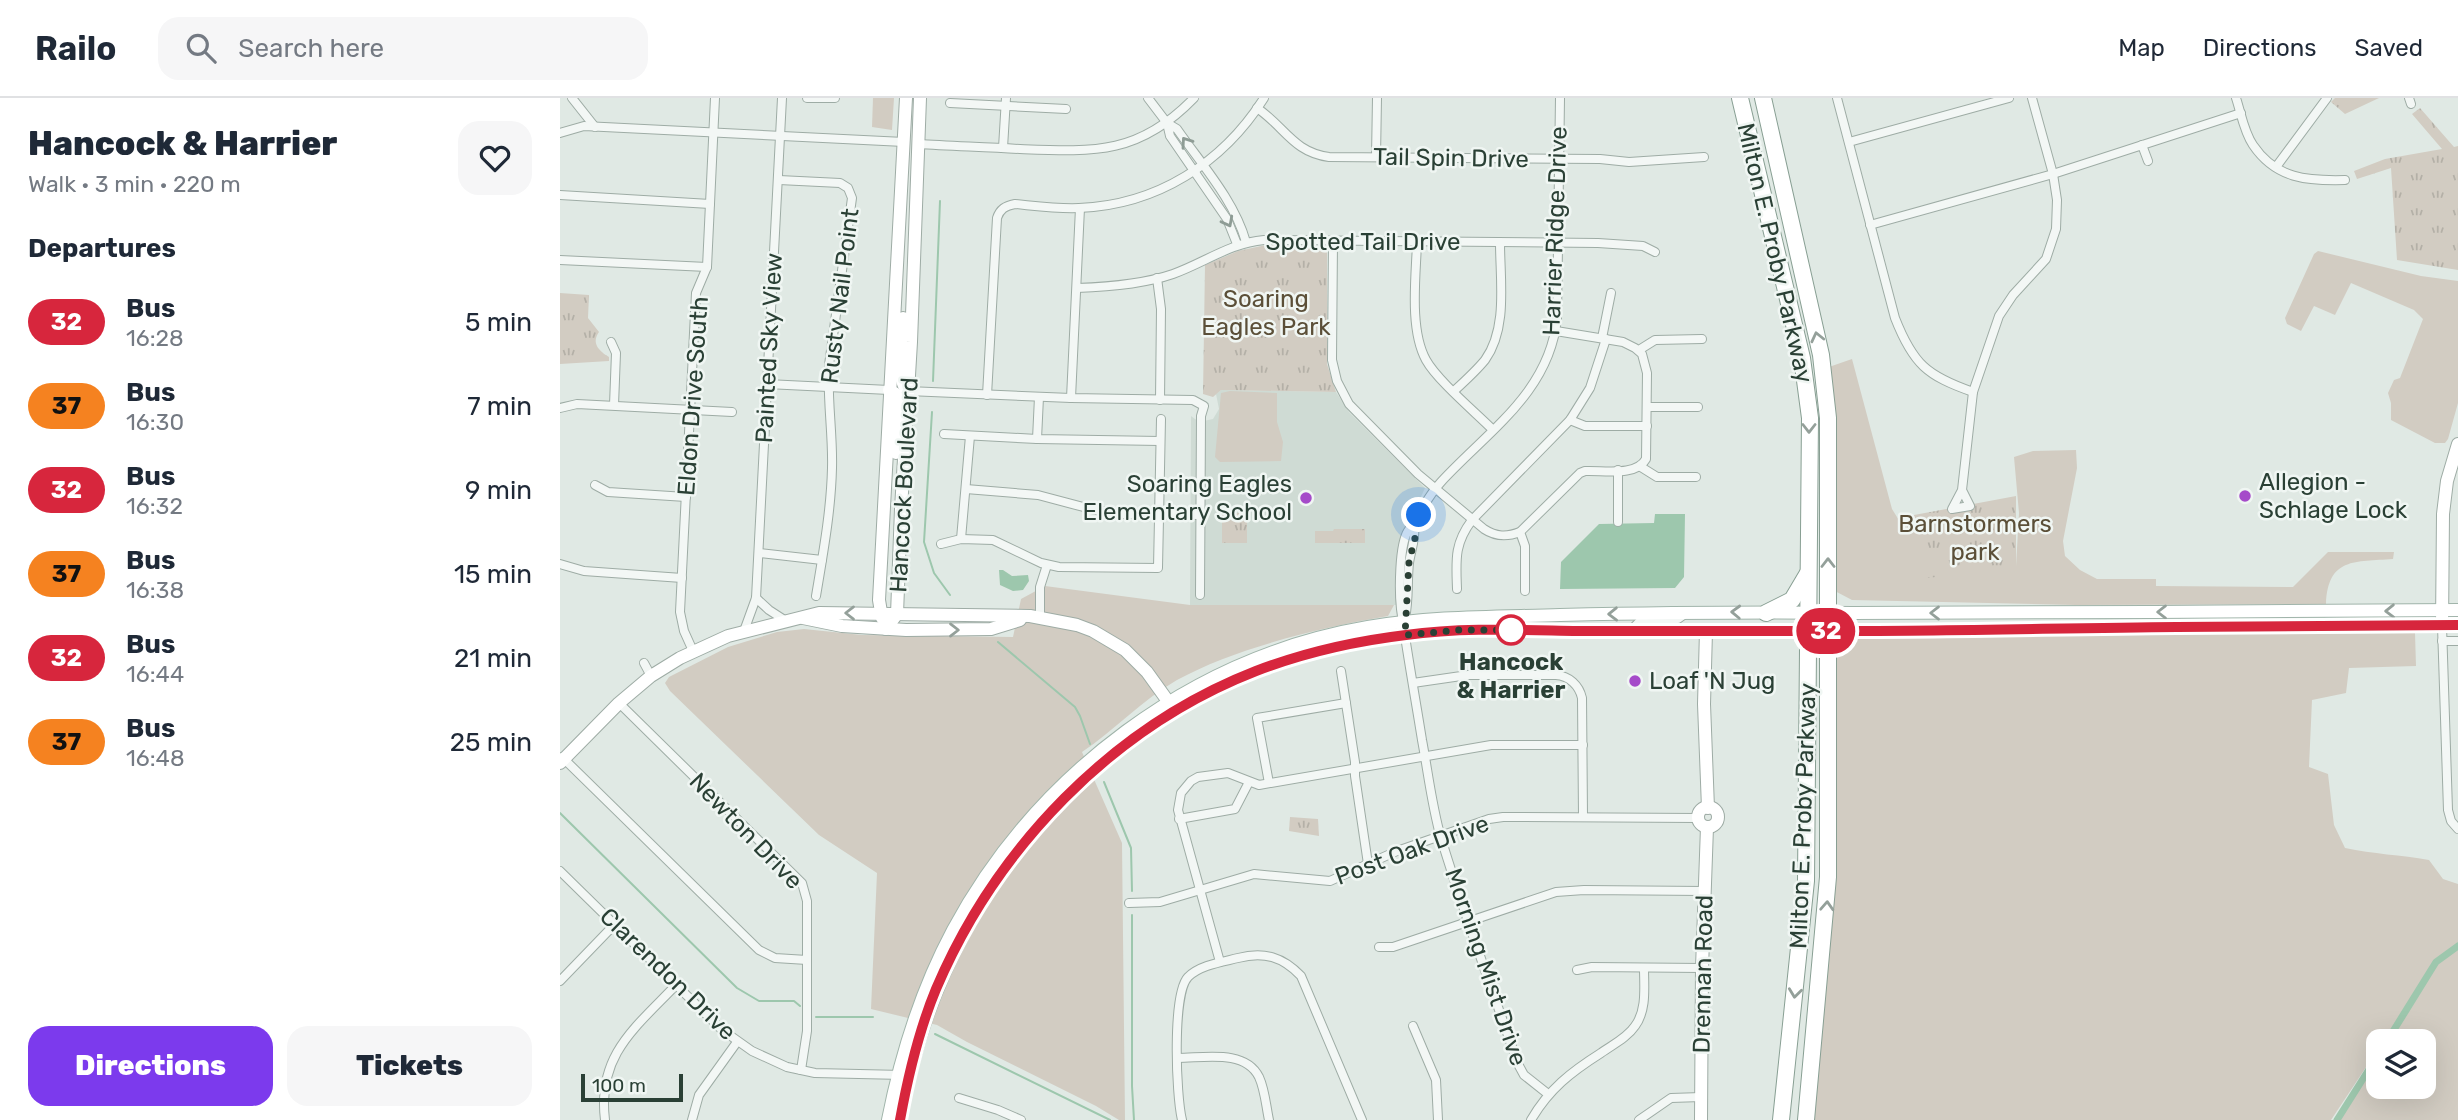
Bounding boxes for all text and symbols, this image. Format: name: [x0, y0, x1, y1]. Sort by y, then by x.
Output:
search box: [158, 17, 648, 80]
text: Railo: [35, 29, 116, 68]
icon: search: [182, 29, 220, 67]
text: Search here: [238, 33, 384, 64]
text: Map: [2118, 34, 2165, 62]
text: Directions: [2203, 34, 2316, 62]
text: Saved: [2354, 34, 2423, 62]
street label: Milton E. Proby Parkway: [1731, 120, 1819, 386]
button: heart: [458, 121, 532, 195]
text: Hancock & Harrier: [28, 124, 337, 163]
street label: Harrier Ridge Drive: [1537, 126, 1573, 336]
one-way arrow: [1182, 137, 1194, 150]
street label: Tail Spin Drive: [1373, 143, 1529, 173]
text: Walk · 3 min · 220 m: [28, 170, 241, 198]
street label: Rusty Nail Point: [815, 207, 865, 385]
one-way arrow: [1219, 215, 1233, 227]
street label: Spotted Tail Drive: [1266, 228, 1460, 256]
text: Departures: [28, 233, 176, 264]
street label: Painted Sky View: [750, 252, 788, 444]
park label: Soaring Eagles Park: [1201, 285, 1331, 341]
text: Bus: [126, 293, 175, 324]
street label: Eldon Drive South: [672, 295, 714, 497]
text: 5 min: [465, 307, 532, 338]
text: 32: [51, 308, 82, 336]
text: 16:28: [126, 324, 184, 352]
one-way arrow: [1811, 331, 1825, 343]
text: Bus: [126, 377, 175, 408]
street label: Hancock Boulevard: [884, 377, 924, 593]
text: 7 min: [467, 391, 532, 422]
text: 37: [52, 392, 81, 420]
text: 16:30: [126, 408, 184, 436]
one-way arrow: [1801, 423, 1817, 434]
text: Bus: [126, 461, 175, 492]
place label: Allegion - Schlage Lock: [2259, 468, 2408, 524]
place label: Soaring Eagles Elementary School: [1083, 470, 1292, 526]
text: 9 min: [465, 475, 532, 506]
text: 32: [51, 476, 82, 504]
marker: Allegion - Schlage Lock: [2237, 488, 2253, 504]
marker: Soaring Eagles Elementary School: [1298, 490, 1314, 506]
text: 16:32: [126, 492, 183, 520]
your location: [1401, 497, 1436, 532]
park label: Barnstormers park: [1898, 510, 2052, 566]
text: Bus: [126, 545, 175, 576]
one-way arrow: [1820, 557, 1836, 568]
text: 15 min: [454, 559, 532, 590]
text: 37: [52, 560, 81, 588]
text: 16:38: [126, 576, 184, 604]
one-way arrow: [2384, 603, 2395, 619]
one-way arrow: [2157, 604, 2167, 620]
one-way arrow: [844, 605, 854, 621]
one-way arrow: [1730, 605, 1741, 620]
one-way arrow: [1929, 605, 1940, 621]
one-way arrow: [1608, 606, 1619, 621]
line badge: 32: [1794, 608, 1858, 654]
marker: Hancock & Harrier: [1496, 615, 1526, 645]
text: 32: [1810, 617, 1842, 645]
one-way arrow: [950, 622, 960, 638]
text: Bus: [126, 629, 175, 660]
text: 21 min: [454, 643, 532, 674]
text: 32: [51, 644, 82, 672]
place label: Hancock & Harrier: [1457, 648, 1565, 704]
text: 16:44: [126, 660, 184, 688]
place label: Loaf 'N Jug: [1649, 667, 1775, 695]
marker: Loaf 'N Jug: [1627, 673, 1643, 689]
street label: Milton E. Proby Parkway: [1784, 683, 1822, 949]
text: Bus: [126, 713, 175, 744]
text: 25 min: [450, 727, 532, 758]
text: 37: [52, 728, 81, 756]
text: 16:48: [126, 744, 185, 772]
street label: Newton Drive: [684, 767, 808, 895]
street label: Post Oak Drive: [1331, 809, 1493, 891]
street label: Morning Mist Drive: [1439, 864, 1533, 1070]
street label: Drennan Road: [1688, 895, 1718, 1053]
one-way arrow: [1819, 900, 1834, 911]
street label: Clarendon Drive: [594, 902, 742, 1046]
one-way arrow: [1787, 987, 1802, 998]
button: Directions: [28, 1026, 273, 1106]
button: Tickets: [287, 1026, 532, 1106]
map controls: [2366, 1029, 2436, 1099]
button: layers: [2366, 1029, 2436, 1099]
scale bar: [581, 1071, 682, 1103]
text: 100 m: [592, 1074, 646, 1097]

